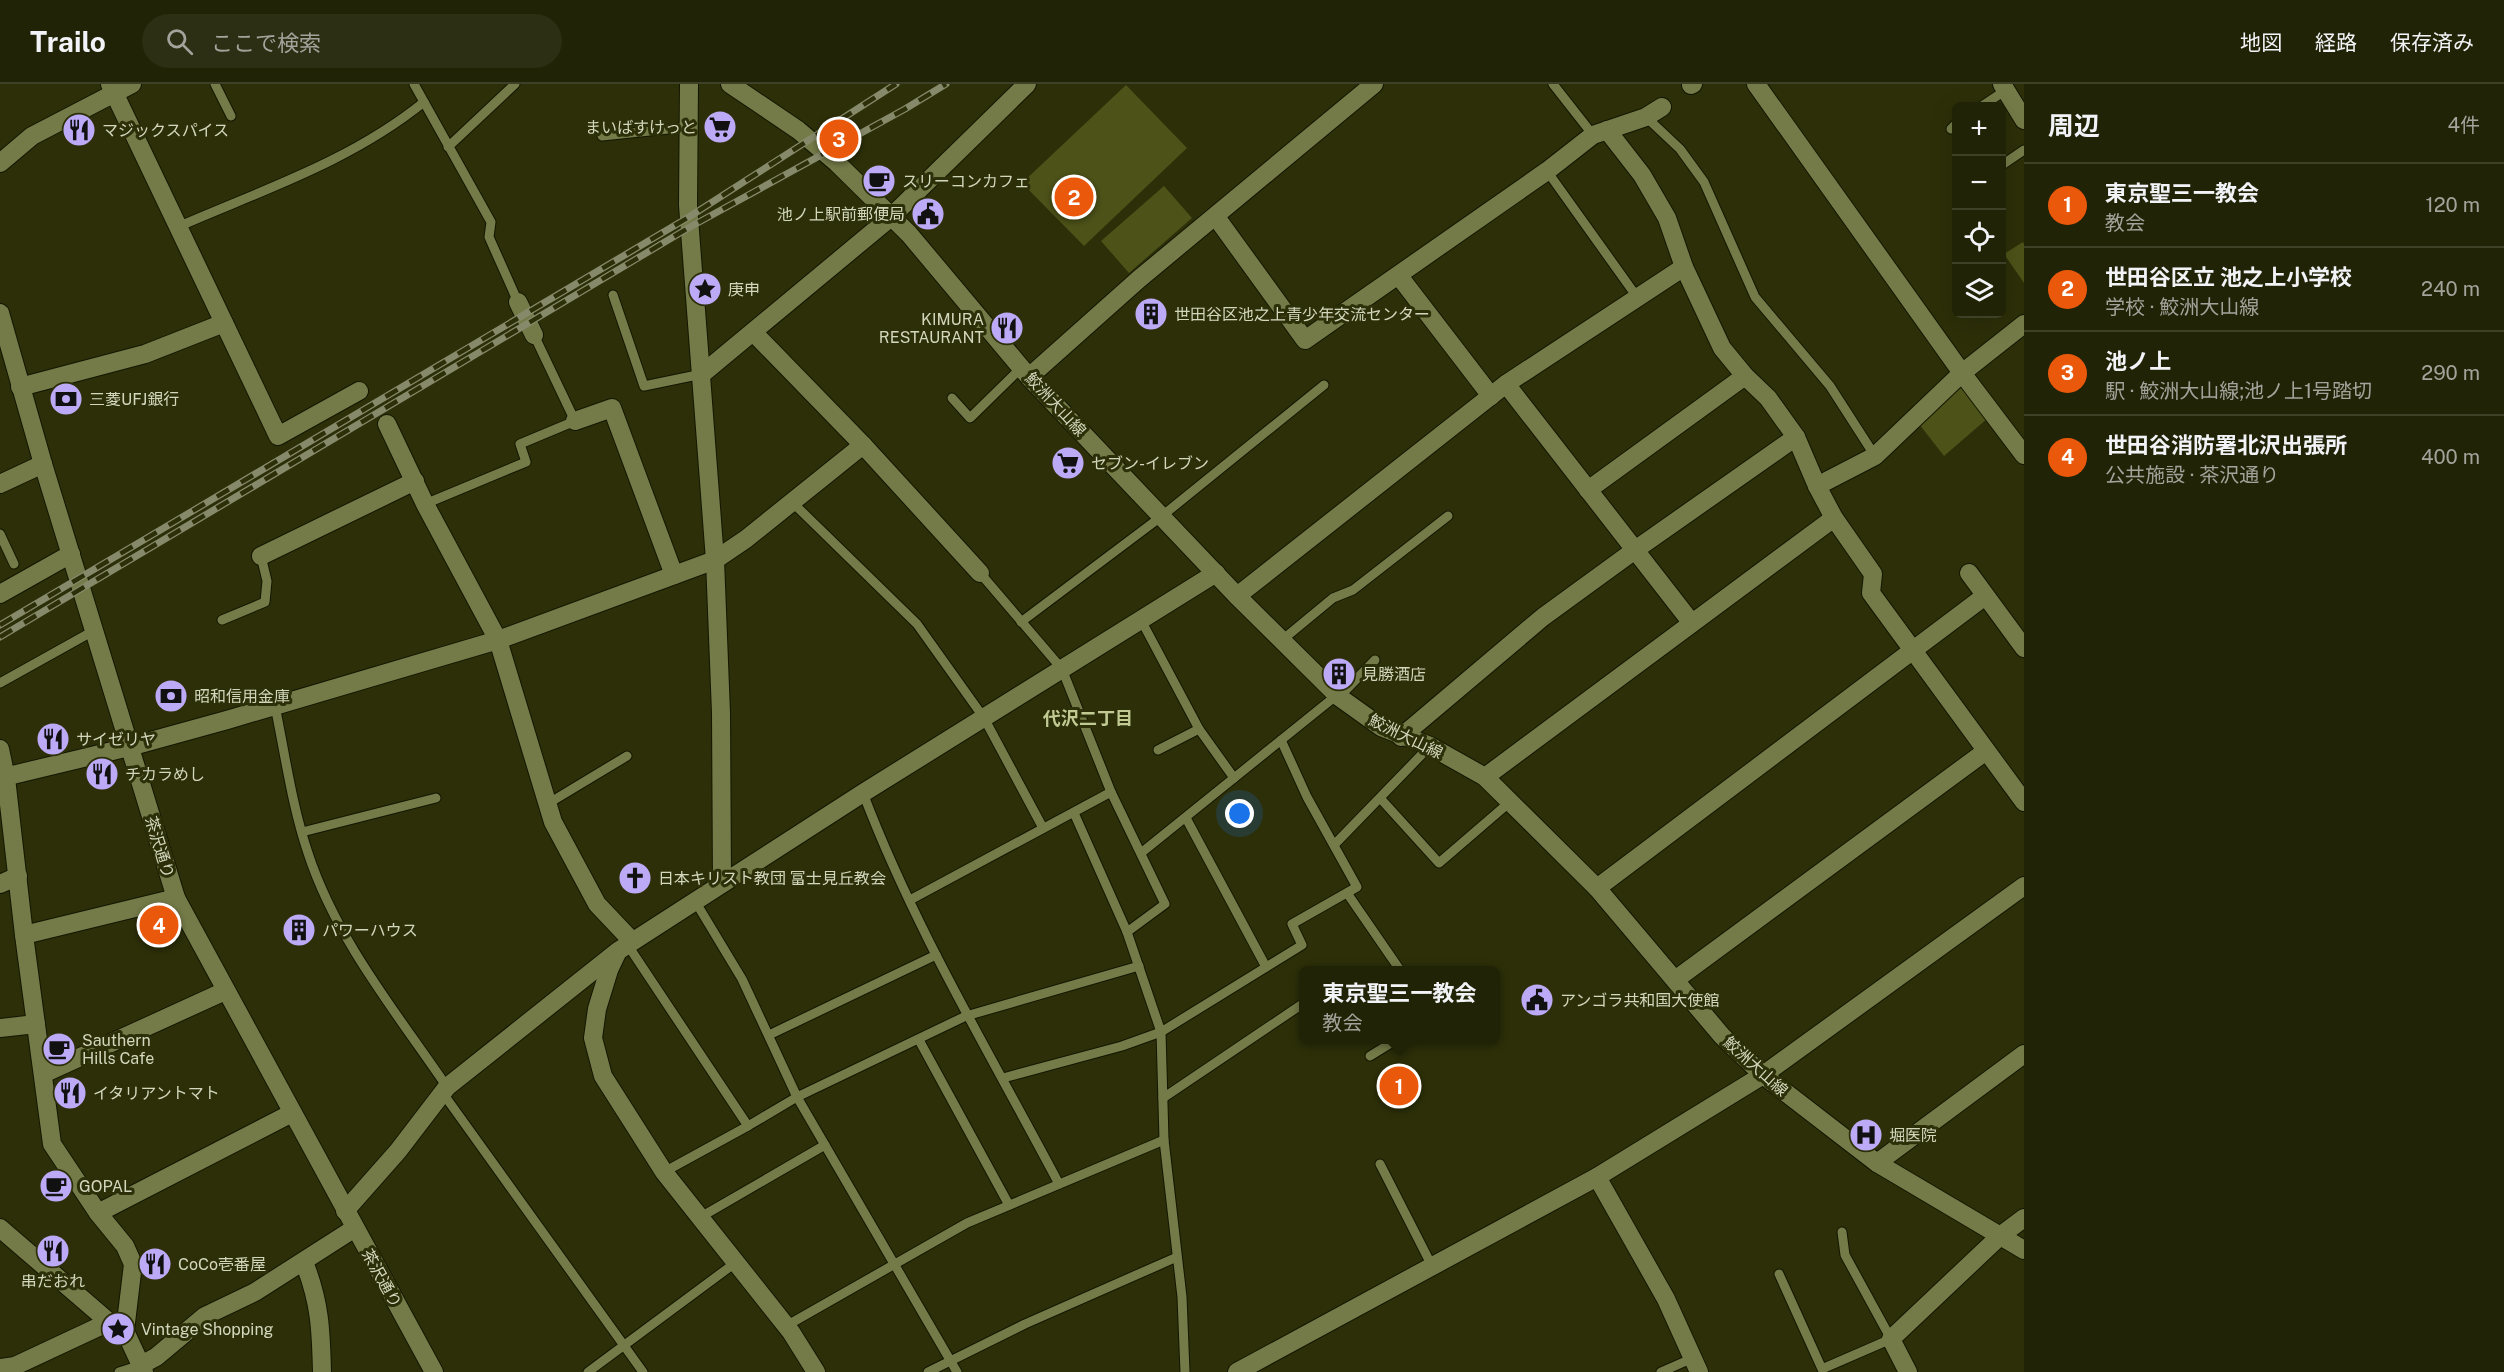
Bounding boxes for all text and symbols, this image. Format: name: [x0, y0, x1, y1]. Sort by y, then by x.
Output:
search box: [142, 14, 562, 68]
text: Trailo: [30, 25, 106, 58]
icon: search: [163, 25, 196, 58]
text: ここで検索: [211, 30, 321, 56]
text: 地図: [2240, 30, 2282, 55]
text: 経路: [2315, 30, 2357, 55]
text: 保存済み: [2390, 30, 2474, 55]
map controls: [1952, 102, 2006, 318]
button: +: [1952, 102, 2006, 156]
supermarket icon: まいばすけっと: [702, 109, 738, 145]
text: 周辺: [2048, 110, 2100, 141]
restaurant icon: マジックスパイス: [61, 112, 97, 148]
text: 4件: [2447, 113, 2480, 137]
pin: 3: [820, 116, 858, 162]
place label: まいばすけっと: [585, 118, 697, 137]
place label: マジックスパイス: [102, 121, 229, 140]
button: −: [1952, 156, 2006, 210]
cafe icon: スリーコンカフェ: [861, 163, 897, 199]
place label: スリーコンカフェ: [902, 172, 1030, 191]
pin: 2: [1054, 174, 1094, 220]
text: 東京聖三一教会: [2105, 180, 2259, 206]
text: 1: [2063, 193, 2072, 217]
text: 120 m: [2426, 193, 2480, 217]
public building icon: 池ノ上駅前郵便局: [910, 196, 946, 232]
place label: 池ノ上駅前郵便局: [777, 205, 905, 224]
button: locate: [1952, 210, 2006, 264]
text: 教会: [2105, 211, 2145, 235]
button: layers: [1952, 264, 2006, 318]
text: 世田谷区立 池之上小学校: [2105, 264, 2352, 290]
place icon: 庚申: [687, 271, 723, 307]
text: 2: [2061, 277, 2074, 301]
text: 240 m: [2421, 277, 2480, 301]
place label: 庚申: [728, 280, 760, 299]
text: 学校 · 鮫洲大山線: [2105, 295, 2259, 319]
building icon: 世田谷区池之上青少年交流センター: [1133, 296, 1169, 332]
place label: 世田谷区池之上青少年交流センター: [1174, 305, 1430, 324]
place label: KIMURA RESTAURANT: [879, 310, 985, 347]
restaurant icon: KIMURA RESTAURANT: [989, 310, 1025, 346]
text: 池ノ上: [2105, 348, 2171, 374]
text: 3: [2061, 361, 2074, 385]
text: 290 m: [2421, 361, 2480, 385]
street label: 鮫洲大山線: [1021, 369, 1090, 440]
text: 駅 · 鮫洲大山線;池ノ上1号踏切: [2105, 379, 2372, 403]
bank icon: 三菱UFJ銀行: [48, 381, 84, 417]
place label: 三菱UFJ銀行: [89, 390, 179, 409]
text: 世田谷消防署北沢出張所: [2105, 432, 2347, 458]
supermarket icon: セブン-イレブン: [1050, 445, 1086, 481]
text: 4: [2061, 445, 2074, 469]
text: 400 m: [2421, 445, 2480, 469]
place label: セブン-イレブン: [1091, 454, 1209, 473]
text: 公共施設 · 茶沢通り: [2105, 463, 2279, 487]
building icon: 見勝酒店: [1321, 656, 1357, 692]
place label: 見勝酒店: [1362, 665, 1426, 684]
bank icon: 昭和信用金庫: [153, 678, 189, 714]
place label: 昭和信用金庫: [194, 687, 290, 706]
district label: 代沢二丁目: [1042, 708, 1133, 729]
street label: 鮫洲大山線: [1366, 710, 1446, 763]
restaurant icon: サイゼリヤ: [35, 721, 71, 757]
place label: サイゼリヤ: [76, 730, 156, 749]
restaurant icon: チカラめし: [84, 756, 120, 792]
place label: チカラめし: [125, 765, 205, 784]
your location: [1225, 799, 1254, 828]
street label: 茶沢通り: [141, 814, 178, 881]
church icon: 日本キリスト教団 富士見丘教会: [617, 860, 653, 896]
place label: 日本キリスト教団 富士見丘教会: [658, 869, 886, 888]
pin: 4: [140, 902, 178, 948]
building icon: パワーハウス: [281, 912, 317, 948]
place label: パワーハウス: [322, 921, 418, 940]
popup: [1299, 966, 1500, 1044]
text: 東京聖三一教会: [1322, 980, 1477, 1006]
public building icon: アンゴラ共和国大使館: [1519, 982, 1555, 1018]
place label: アンゴラ共和国大使館: [1560, 991, 1719, 1010]
text: 教会: [1322, 1011, 1362, 1035]
cafe icon: Sauthern Hills Cafe: [41, 1031, 77, 1067]
place label: Sauthern Hills Cafe: [82, 1031, 154, 1068]
street label: 鮫洲大山線: [1720, 1033, 1792, 1100]
pin: 1: [1380, 1064, 1418, 1108]
restaurant icon: イタリアントマト: [52, 1075, 88, 1111]
place label: イタリアントマト: [93, 1084, 220, 1103]
hospital icon: 堀医院: [1848, 1117, 1884, 1153]
place label: 堀医院: [1889, 1126, 1937, 1145]
cafe icon: GOPAL: [38, 1168, 74, 1204]
place label: GOPAL: [79, 1177, 132, 1196]
restaurant icon: 串だおれ: [35, 1233, 71, 1269]
restaurant icon: CoCo壱番屋: [137, 1246, 173, 1282]
street label: 茶沢通り: [358, 1246, 405, 1311]
place label: CoCo壱番屋: [178, 1255, 266, 1274]
place label: 串だおれ: [21, 1272, 85, 1291]
place icon: Vintage Shopping: [100, 1311, 136, 1347]
place label: Vintage Shopping: [141, 1320, 274, 1339]

